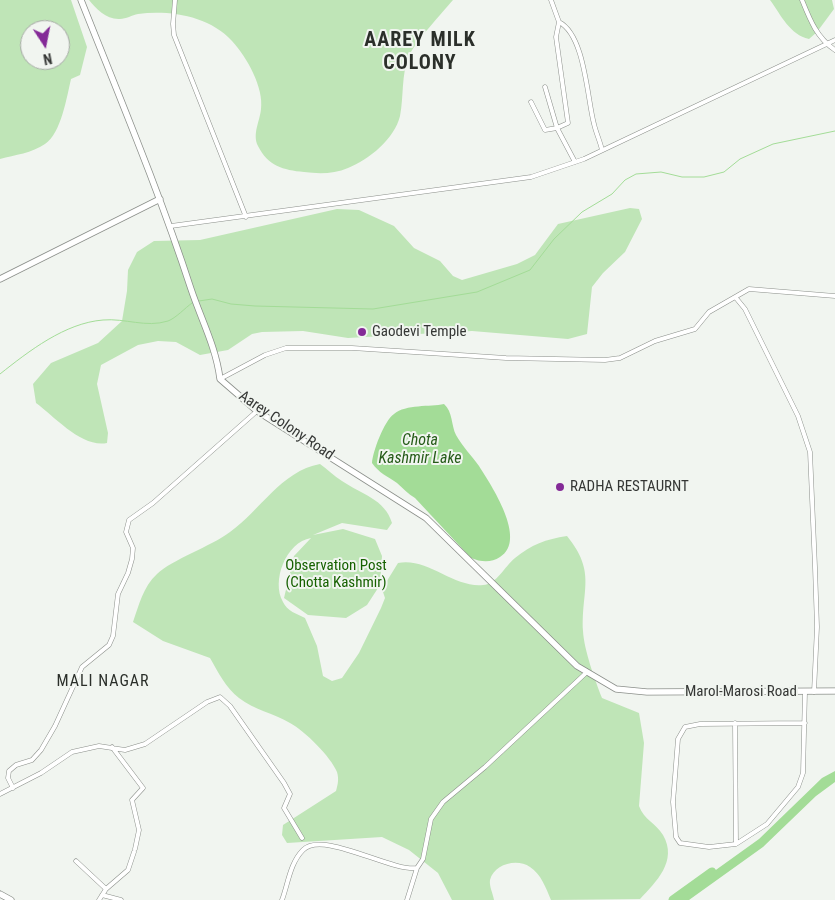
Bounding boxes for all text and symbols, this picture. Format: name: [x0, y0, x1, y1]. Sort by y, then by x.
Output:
north arrow: [20, 20, 70, 70]
district label: AAREY MILK COLONY: [363, 29, 477, 76]
text: N: [42, 50, 53, 67]
place label: Gaodevi Temple: [372, 323, 467, 341]
marker: Gaodevi Temple: [356, 326, 368, 338]
street label: Aarey Colony Road: [235, 388, 337, 464]
water label: Chota Kashmir Lake: [378, 431, 462, 469]
place label: RADHA RESTAURNT: [570, 478, 689, 496]
marker: RADHA RESTAURNT: [554, 481, 566, 493]
park label: Observation Post (Chotta Kashmir): [285, 557, 387, 592]
district label: MALI NAGAR: [55, 672, 151, 692]
street label: Marol-Marosi Road: [685, 683, 797, 701]

